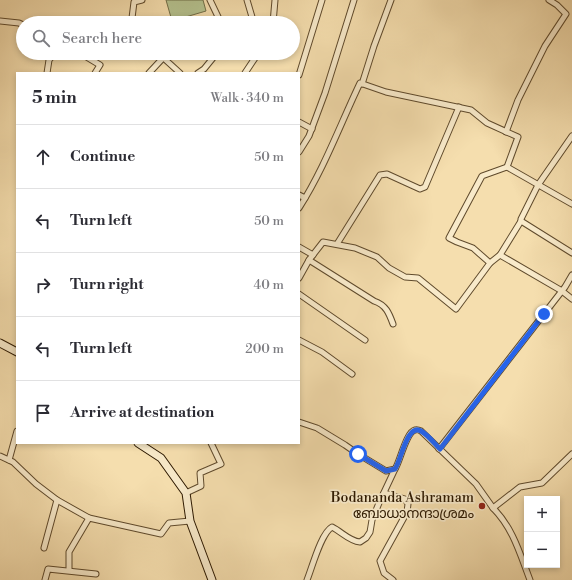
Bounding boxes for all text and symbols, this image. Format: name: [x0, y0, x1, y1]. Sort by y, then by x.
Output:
search box: [16, 16, 300, 60]
icon: search: [30, 27, 52, 49]
text: Search here: [62, 29, 142, 48]
text: 5 min: [32, 87, 77, 109]
text: Walk · 340 m: [211, 90, 284, 106]
icon: ahead: [32, 146, 54, 168]
text: Continue: [70, 147, 135, 166]
text: 50 m: [254, 149, 284, 165]
icon: left: [32, 210, 54, 232]
text: Turn left: [70, 211, 132, 230]
text: 50 m: [254, 213, 284, 229]
icon: right: [32, 274, 54, 296]
text: Turn right: [70, 275, 144, 294]
text: 40 m: [254, 277, 284, 293]
route end: [535, 305, 553, 323]
icon: left: [32, 338, 54, 360]
text: Turn left: [70, 339, 132, 358]
text: 200 m: [245, 341, 284, 357]
icon: arrive: [32, 402, 54, 424]
text: Arrive at destination: [70, 403, 214, 422]
route start: [349, 445, 367, 463]
place label: Bodananda Ashramam ബോധാനന്ദാശ്രമം: [330, 489, 474, 523]
map controls: [524, 496, 560, 568]
button: +: [524, 496, 560, 532]
marker: Bodananda Ashramam ബോധാനന്ദാശ്രമം: [477, 501, 487, 511]
button: −: [524, 532, 560, 568]

